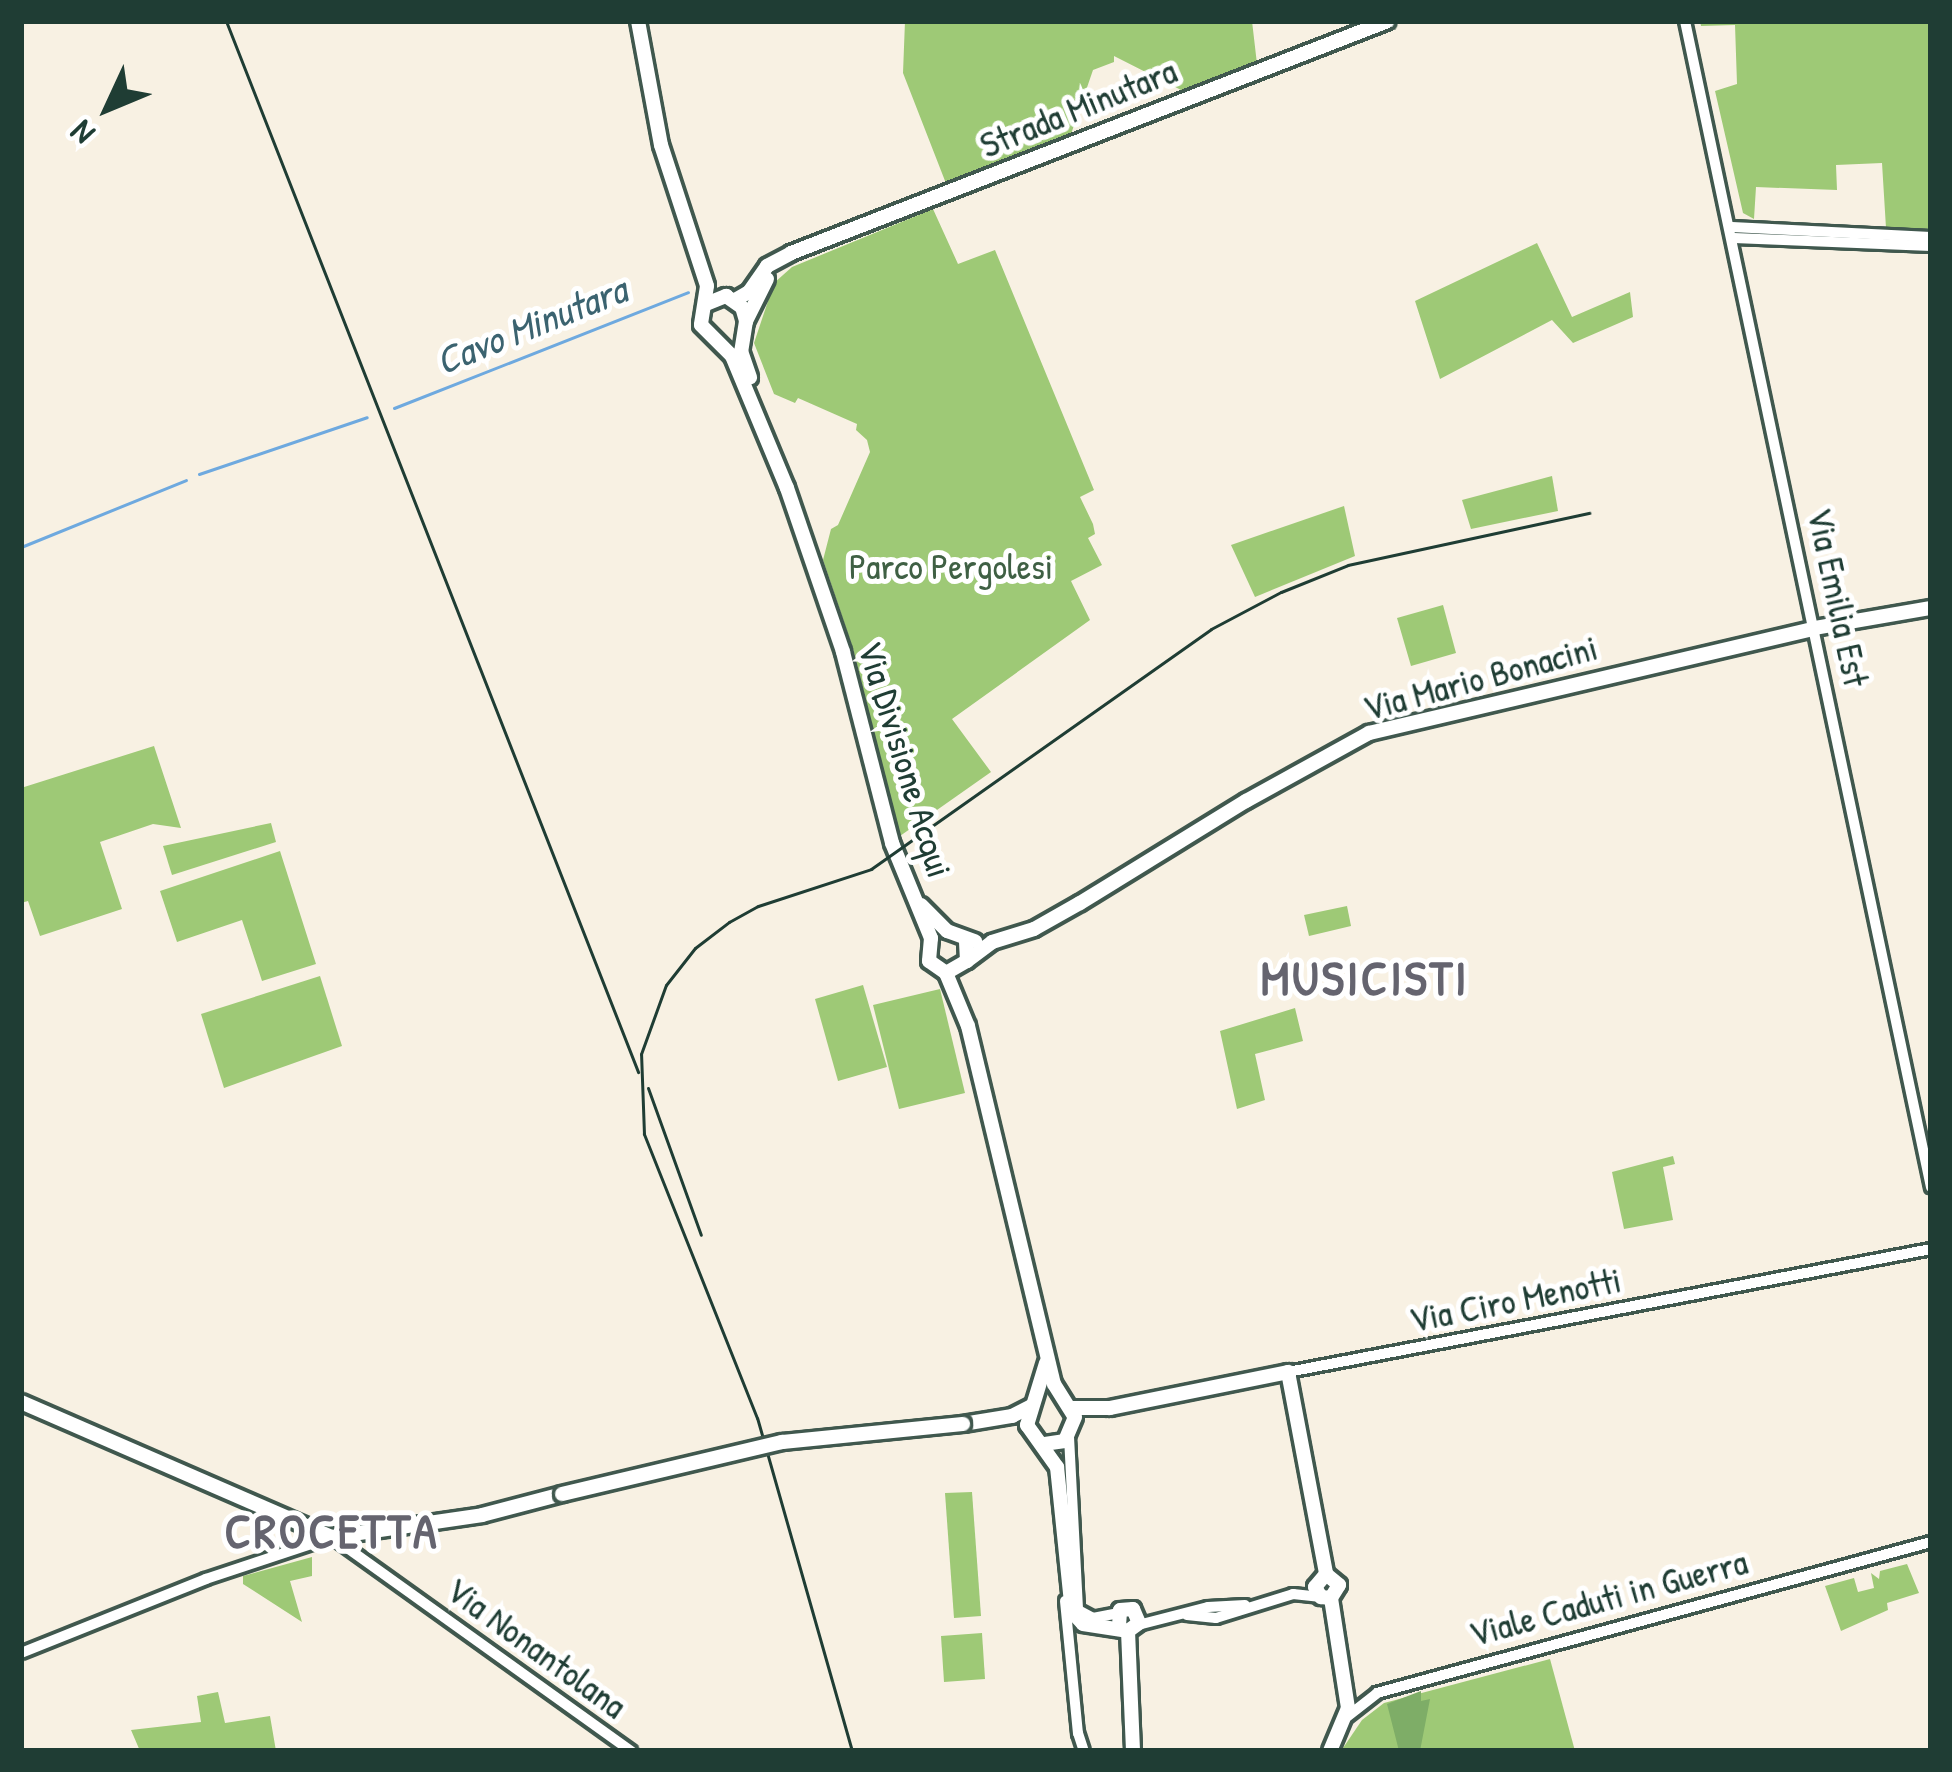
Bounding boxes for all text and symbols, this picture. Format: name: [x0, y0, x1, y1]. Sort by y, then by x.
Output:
north arrow: [48, 48, 168, 168]
street label: Strada Minutara: [974, 48, 1182, 166]
text: N: [60, 111, 104, 155]
water label: Cavo Minutara: [429, 266, 633, 384]
street label: Via Emilia Est: [1799, 504, 1879, 690]
park label: Parco Pergolesi: [849, 544, 1053, 588]
street label: Via Mario Bonacini: [1358, 625, 1602, 729]
street label: Via Divisione Acqui: [850, 636, 962, 882]
district label: MUSICISTI: [1261, 949, 1469, 1007]
street label: Via Ciro Menotti: [1406, 1257, 1624, 1341]
district label: CROCETTA: [225, 1502, 439, 1560]
street label: Viale Caduti in Guerra: [1464, 1539, 1752, 1655]
street label: Via Nonantolana: [439, 1567, 635, 1727]

